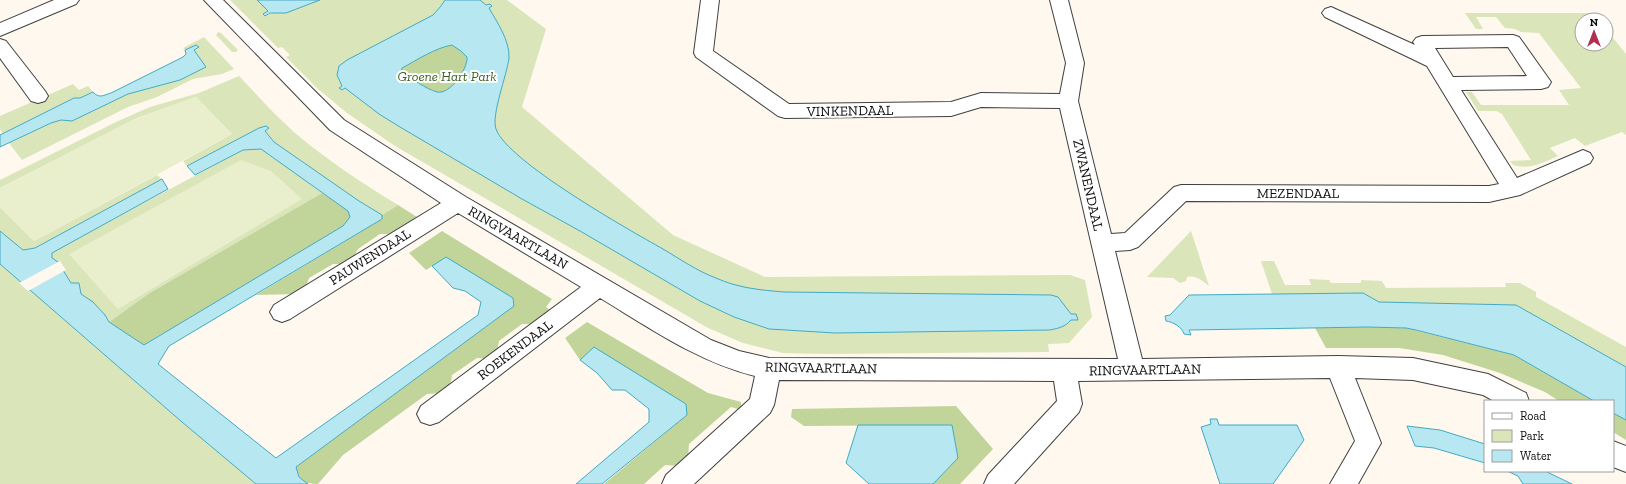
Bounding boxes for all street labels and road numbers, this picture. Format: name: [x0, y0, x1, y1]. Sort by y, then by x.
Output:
street label: VINKENDAAL: [806, 102, 894, 120]
street label: ZWANENDAAL: [1069, 138, 1107, 233]
street label: MEZENDAAL: [1257, 185, 1340, 202]
street label: RINGVAARTLAAN: [465, 203, 571, 273]
street label: PAUWENDAAL: [326, 225, 414, 289]
street label: ROEKENDAAL: [474, 316, 556, 384]
street label: RINGVAARTLAAN: [765, 359, 877, 377]
street label: RINGVAARTLAAN: [1089, 361, 1201, 379]

